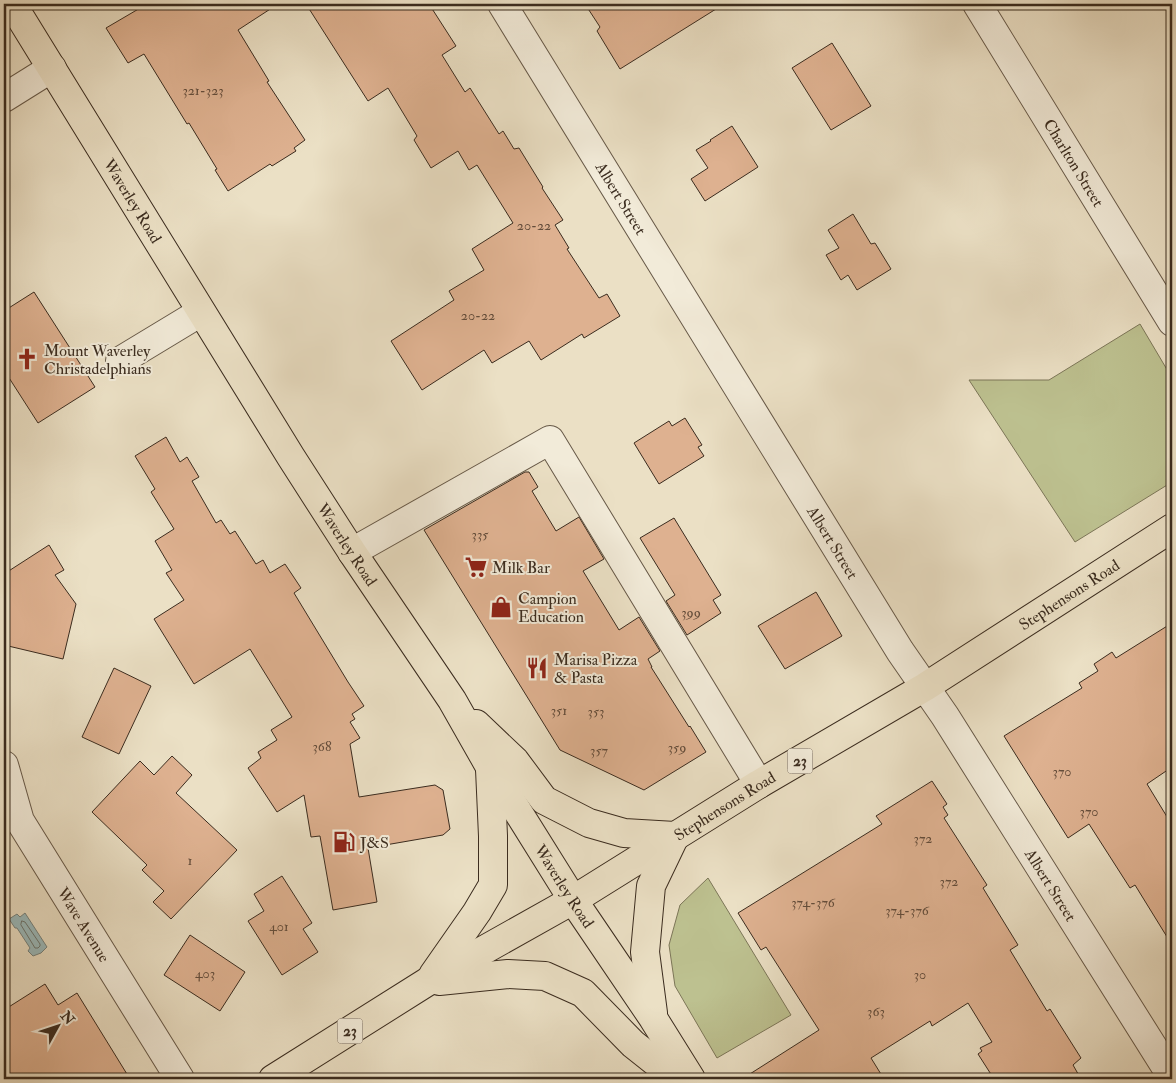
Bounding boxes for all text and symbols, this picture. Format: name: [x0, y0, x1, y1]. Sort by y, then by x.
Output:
house number: 321-323: [182, 82, 224, 99]
street label: Charlton Street: [1039, 115, 1108, 211]
street label: Waverley Road: [98, 155, 166, 247]
street label: Albert Street: [590, 158, 651, 239]
house number: 20-22: [517, 217, 551, 234]
house number: 20-22: [461, 307, 495, 324]
place label: Mount Waverley Christadelphians: [44, 341, 151, 380]
church icon: Mount Waverley Christadelphians: [14, 346, 40, 372]
street label: Waverley Road: [312, 499, 381, 590]
street label: Albert Street: [802, 502, 862, 583]
house number: 335: [472, 526, 489, 543]
supermarket icon: Milk Bar: [463, 554, 489, 580]
street label: Stephensons Road: [1015, 555, 1124, 635]
place label: Milk Bar: [492, 558, 550, 578]
place label: Campion Education: [518, 589, 584, 627]
shop icon: Campion Education: [488, 594, 514, 620]
house number: 399: [681, 604, 701, 621]
place label: Marisa Pizza & Pasta: [554, 650, 638, 688]
restaurant icon: Marisa Pizza & Pasta: [524, 655, 550, 681]
house number: 351: [551, 702, 567, 719]
house number: 353: [588, 703, 604, 720]
house number: 368: [313, 738, 332, 755]
house number: 359: [668, 739, 686, 756]
house number: 357: [590, 742, 609, 759]
road number: 23: [788, 748, 812, 774]
house number: 370: [1053, 763, 1071, 780]
street label: Stephensons Road: [671, 767, 780, 846]
house number: 370: [1080, 803, 1098, 820]
fuel station icon: J&S: [331, 829, 357, 855]
house number: 372: [914, 830, 932, 847]
place label: J&S: [359, 833, 389, 854]
street label: Waverley Road: [529, 840, 598, 932]
street label: Albert Street: [1019, 844, 1081, 925]
house number: 1: [188, 852, 193, 869]
house number: 372: [940, 873, 958, 890]
street label: Wave Avenue: [52, 883, 114, 966]
house number: 374-376: [791, 894, 836, 911]
house number: 374-376: [885, 902, 930, 919]
house number: 401: [269, 918, 289, 935]
house number: 403: [195, 965, 215, 982]
house number: 30: [914, 966, 926, 983]
north arrow: [32, 1000, 82, 1050]
house number: 363: [867, 1003, 885, 1020]
text: N: [56, 1007, 78, 1029]
road number: 23: [338, 1018, 362, 1044]

